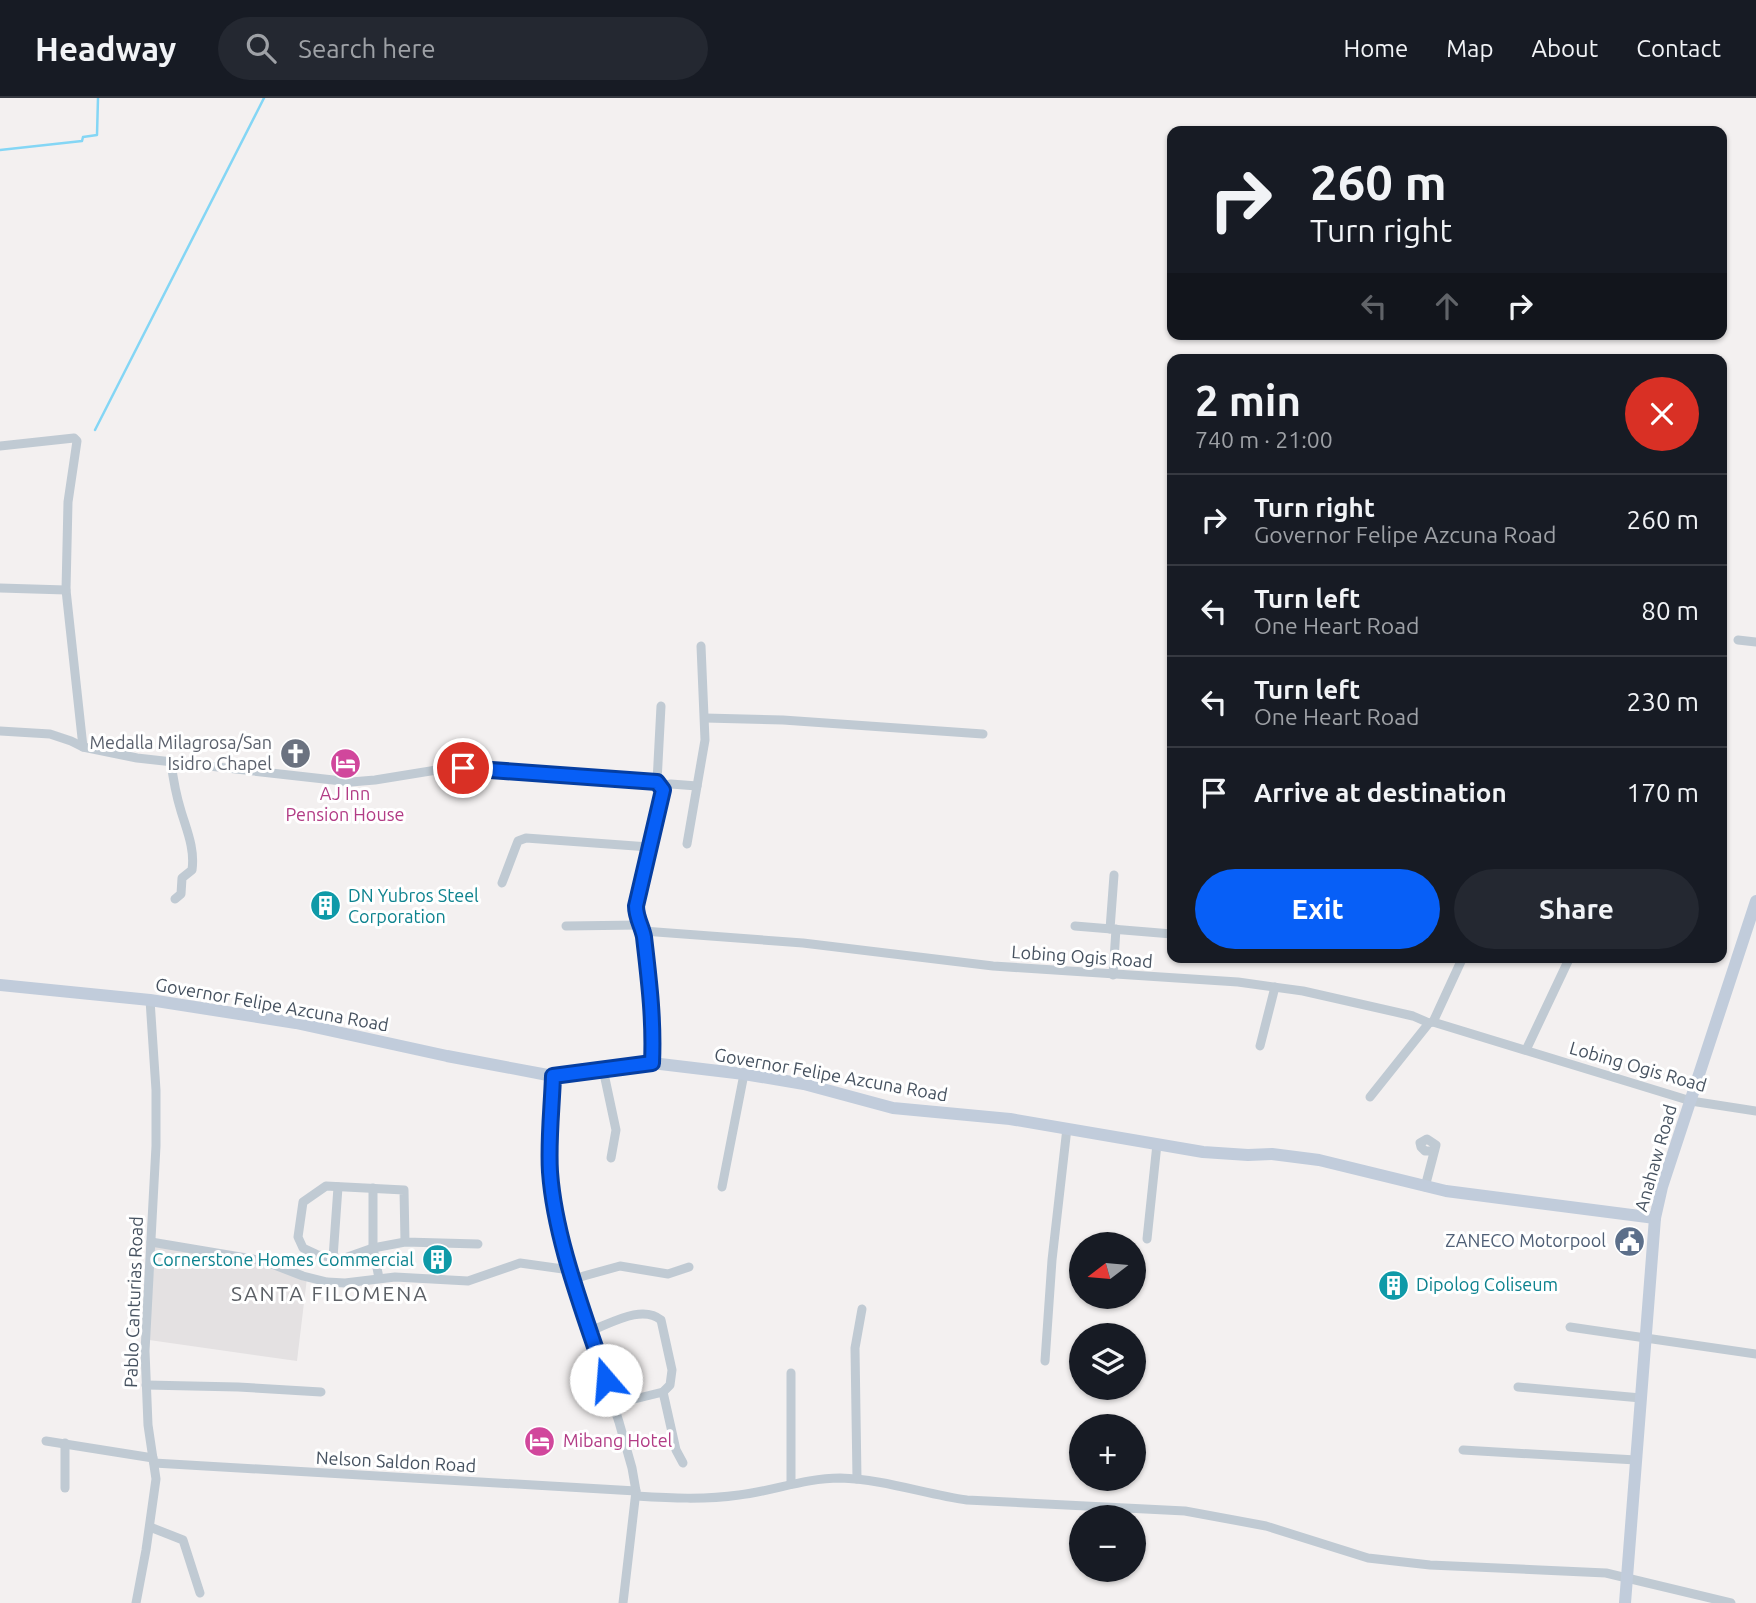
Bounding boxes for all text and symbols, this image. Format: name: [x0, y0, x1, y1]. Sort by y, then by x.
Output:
search box: [218, 17, 708, 80]
icon: search: [242, 29, 280, 67]
text: Headway: [35, 30, 176, 67]
text: Search here: [298, 34, 436, 63]
text: Home: [1343, 35, 1408, 62]
text: Map: [1446, 35, 1493, 62]
text: About: [1531, 35, 1598, 62]
text: Contact: [1636, 35, 1721, 62]
icon: right: [1195, 154, 1286, 245]
text: 260 m: [1310, 154, 1447, 209]
text: Turn right: [1310, 212, 1452, 248]
icon: left: [1355, 287, 1393, 325]
icon: ahead: [1428, 287, 1466, 325]
icon: right: [1501, 287, 1539, 325]
text: 2 min: [1195, 377, 1301, 424]
button: close: [1625, 377, 1699, 451]
text: 740 m · 21:00: [1195, 427, 1333, 452]
text: Turn right: [1254, 493, 1375, 522]
icon: right: [1195, 501, 1233, 539]
text: 260 m: [1627, 505, 1699, 534]
text: Governor Felipe Azcuna Road: [1254, 522, 1556, 547]
text: Turn left: [1254, 584, 1360, 613]
icon: left: [1195, 592, 1233, 630]
text: 80 m: [1641, 596, 1699, 625]
text: One Heart Road: [1254, 613, 1420, 638]
text: Turn left: [1254, 675, 1360, 704]
icon: left: [1195, 683, 1233, 721]
text: 230 m: [1627, 687, 1699, 716]
text: One Heart Road: [1254, 704, 1420, 729]
place label: Medalla Milagrosa/San Isidro Chapel: [89, 732, 272, 773]
church icon: Medalla Milagrosa/San Isidro Chapel: [278, 736, 312, 770]
pin: [433, 738, 493, 798]
hotel icon: AJ Inn Pension House: [328, 747, 362, 781]
icon: arrive: [444, 749, 482, 787]
icon: arrive: [1195, 774, 1233, 812]
text: Arrive at destination: [1254, 778, 1507, 807]
text: 170 m: [1627, 778, 1699, 807]
place label: AJ Inn Pension House: [286, 783, 404, 824]
button: Exit: [1195, 869, 1440, 949]
button: Share: [1454, 869, 1699, 949]
place label: DN Yubros Steel Corporation: [348, 885, 479, 926]
building icon: DN Yubros Steel Corporation: [308, 889, 342, 923]
street label: Lobing Ogis Road: [1011, 941, 1153, 971]
street label: Governor Felipe Azcuna Road: [154, 974, 390, 1034]
street label: Lobing Ogis Road: [1568, 1037, 1709, 1095]
street label: Governor Felipe Azcuna Road: [713, 1044, 949, 1104]
street label: Anahaw Road: [1630, 1102, 1680, 1214]
street label: Pablo Canturias Road: [120, 1216, 146, 1388]
public building icon: ZANECO Motorpool: [1612, 1224, 1646, 1258]
place label: ZANECO Motorpool: [1445, 1230, 1606, 1250]
north arrow: [1069, 1232, 1146, 1309]
map controls: [1069, 1232, 1146, 1582]
building icon: Cornerstone Homes Commercial: [420, 1243, 454, 1277]
place label: Cornerstone Homes Commercial: [152, 1249, 414, 1269]
building icon: Dipolog Coliseum: [1376, 1268, 1410, 1302]
place label: Dipolog Coliseum: [1416, 1274, 1558, 1294]
district label: SANTA FILOMENA: [231, 1281, 429, 1305]
button: layers: [1069, 1323, 1146, 1400]
position arrow: [569, 1343, 643, 1417]
button: +: [1069, 1414, 1146, 1491]
hotel icon: Mibang Hotel: [523, 1424, 557, 1458]
place label: Mibang Hotel: [563, 1430, 673, 1450]
street label: Nelson Saldon Road: [315, 1447, 477, 1475]
button: −: [1069, 1505, 1146, 1582]

